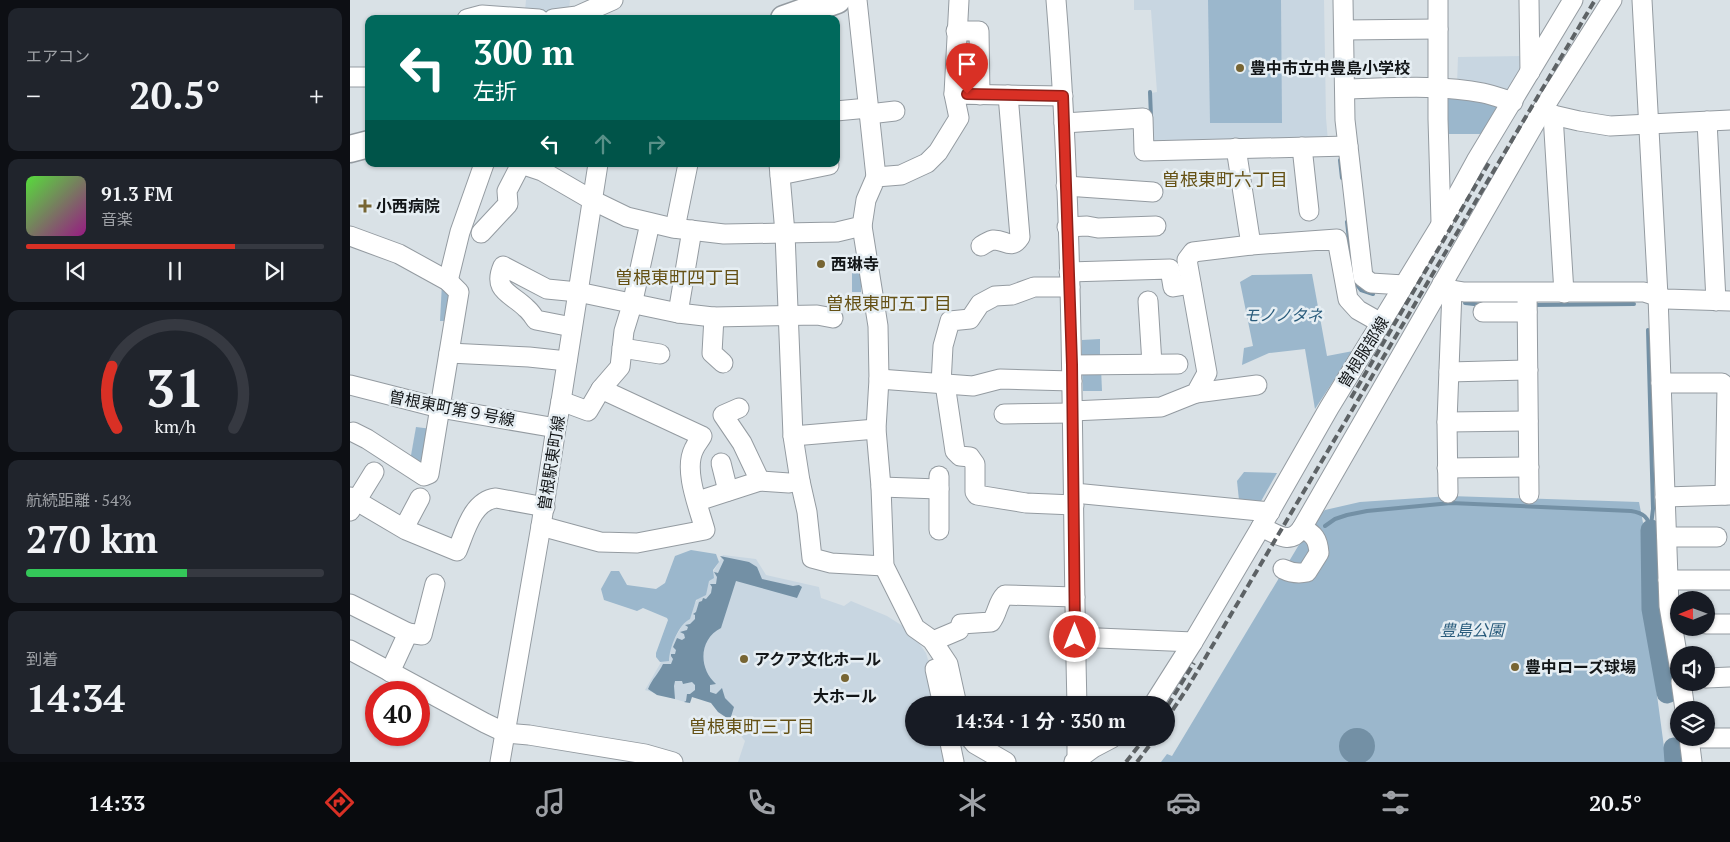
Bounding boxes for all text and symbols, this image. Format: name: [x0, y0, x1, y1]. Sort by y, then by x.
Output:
text: 300 m: [473, 29, 574, 75]
icon: left: [390, 35, 455, 100]
pin: [946, 43, 988, 94]
text: エアコン: [26, 45, 90, 67]
icon: arrive: [953, 50, 981, 78]
place label: 豊中市立中豊島小学校: [1250, 57, 1410, 79]
marker: 豊中市立中豊島小学校: [1234, 62, 1246, 74]
text: 20.5°: [129, 70, 221, 120]
text: 左折: [473, 76, 517, 105]
text: −: [26, 77, 41, 114]
text: +: [309, 77, 324, 114]
icon: left: [536, 130, 564, 158]
icon: ahead: [589, 130, 617, 158]
icon: right: [642, 130, 670, 158]
district label: 曽根東町六丁目: [1162, 167, 1288, 191]
text: 91.3 FM: [101, 181, 173, 206]
place label: 小西病院: [376, 195, 440, 217]
marker: 小西病院: [358, 199, 372, 213]
text: 音楽: [101, 208, 133, 230]
place label: 西琳寺: [831, 253, 879, 275]
icon: previous: [62, 257, 90, 285]
icon: pause: [161, 257, 189, 285]
icon: next: [260, 257, 288, 285]
marker: 西琳寺: [815, 258, 827, 270]
district label: 曽根東町四丁目: [615, 265, 741, 289]
district label: 曽根東町五丁目: [826, 291, 952, 315]
park label: モノノタネ: [1243, 304, 1323, 326]
street label: 曽根服部線: [1332, 312, 1394, 392]
text: 31: [146, 353, 204, 422]
street label: 曽根東町第９号線: [387, 385, 517, 431]
text: km/h: [154, 414, 196, 438]
street label: 曽根駅東町線: [533, 414, 569, 512]
text: 航続距離 · 54%: [26, 489, 132, 511]
text: 270 km: [26, 514, 158, 564]
north arrow: [1670, 591, 1715, 636]
map controls: [1670, 591, 1715, 746]
position arrow: [1048, 610, 1100, 662]
park label: 豊島公園: [1440, 619, 1506, 641]
button: sound: [1670, 646, 1715, 691]
text: 到着: [26, 648, 58, 670]
place label: アクア文化ホール: [754, 648, 881, 670]
marker: アクア文化ホール: [738, 653, 750, 665]
place label: 豊中ローズ球場: [1525, 656, 1636, 678]
marker: 豊中ローズ球場: [1509, 661, 1521, 673]
marker: 大ホール: [839, 672, 851, 684]
text: 14:34: [26, 673, 125, 723]
speed limit sign: 40: [365, 681, 430, 746]
place label: 大ホール: [813, 685, 877, 707]
button: layers: [1670, 701, 1715, 746]
text: 14:34 · 1 分 · 350 m: [955, 708, 1125, 733]
district label: 曽根東町三丁目: [689, 714, 815, 738]
icon: directions: [322, 785, 357, 820]
icon: music: [533, 785, 568, 820]
icon: phone: [744, 785, 779, 820]
icon: climate: [955, 785, 990, 820]
icon: car: [1166, 785, 1201, 820]
icon: filters: [1378, 785, 1413, 820]
text: 14:33: [88, 788, 145, 817]
text: 20.5°: [1589, 788, 1642, 817]

